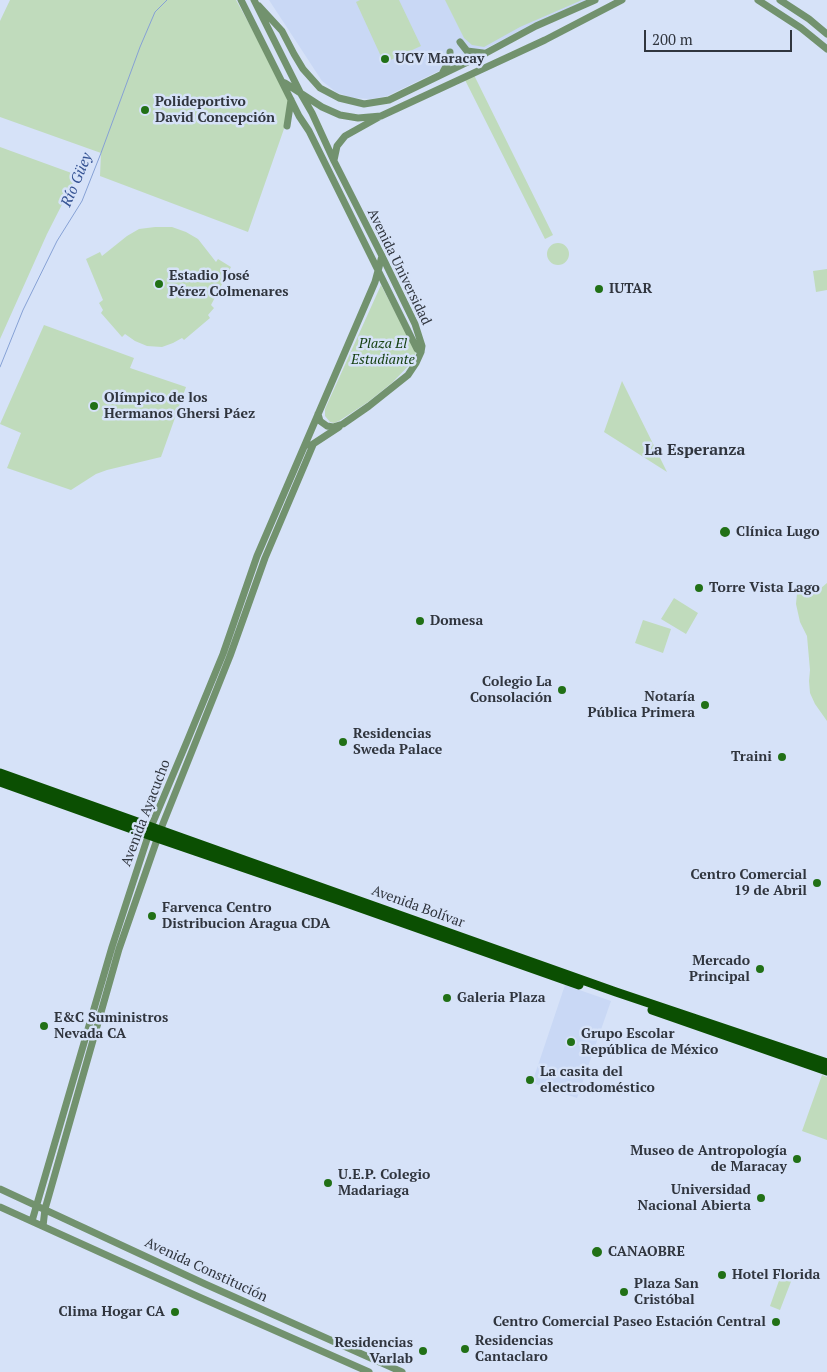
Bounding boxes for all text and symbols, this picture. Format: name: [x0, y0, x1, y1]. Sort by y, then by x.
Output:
scale bar: [647, 20, 794, 52]
text: 200 m: [652, 29, 693, 49]
place label: UCV Maracay: [395, 51, 484, 67]
marker: UCV Maracay: [379, 53, 391, 65]
place label: Polideportivo David Concepción: [155, 94, 275, 126]
marker: Polideportivo David Concepción: [139, 104, 151, 116]
water label: Río Güey: [58, 150, 96, 210]
street label: Avenida Universidad: [364, 206, 434, 328]
place label: Estadio José Pérez Colmenares: [169, 268, 288, 300]
marker: Estadio José Pérez Colmenares: [153, 278, 165, 290]
place label: IUTAR: [609, 281, 652, 297]
marker: IUTAR: [593, 283, 605, 295]
park label: Plaza El Estudiante: [351, 336, 415, 368]
place label: Olímpico de los Hermanos Ghersi Páez: [104, 390, 255, 422]
marker: Olímpico de los Hermanos Ghersi Páez: [88, 400, 100, 412]
district label: La Esperanza: [644, 440, 746, 460]
place label: Clínica Lugo: [736, 524, 820, 540]
marker: Clínica Lugo: [718, 525, 732, 539]
place label: Torre Vista Lago: [709, 580, 820, 596]
marker: Torre Vista Lago: [693, 582, 705, 594]
place label: Domesa: [430, 613, 483, 629]
marker: Domesa: [414, 615, 426, 627]
place label: Colegio La Consolación: [470, 674, 552, 706]
marker: Colegio La Consolación: [556, 684, 568, 696]
place label: Notaría Pública Primera: [588, 689, 695, 722]
marker: Notaría Pública Primera: [699, 699, 711, 711]
place label: Residencias Sweda Palace: [353, 726, 442, 759]
marker: Residencias Sweda Palace: [337, 736, 349, 748]
place label: Traini: [731, 749, 772, 765]
marker: Traini: [776, 751, 788, 763]
street label: Avenida Ayacucho: [118, 757, 174, 869]
place label: Centro Comercial 19 de Abril: [690, 867, 807, 900]
marker: Centro Comercial 19 de Abril: [811, 877, 823, 889]
street label: Avenida Bolívar: [369, 882, 467, 932]
place label: Farvenca Centro Distribucion Aragua CDA: [162, 900, 330, 932]
marker: Farvenca Centro Distribucion Aragua CDA: [146, 910, 158, 922]
place label: Mercado Principal: [689, 953, 750, 986]
marker: Mercado Principal: [754, 963, 766, 975]
place label: Galeria Plaza: [457, 990, 546, 1006]
marker: Galeria Plaza: [441, 992, 453, 1004]
place label: E&C Suministros Nevada CA: [54, 1010, 168, 1042]
marker: E&C Suministros Nevada CA: [38, 1020, 50, 1032]
place label: Grupo Escolar República de México: [581, 1026, 718, 1058]
marker: Grupo Escolar República de México: [565, 1036, 577, 1048]
place label: La casita del electrodoméstico: [540, 1064, 655, 1096]
marker: La casita del electrodoméstico: [524, 1074, 536, 1086]
place label: Museo de Antropología de Maracay: [630, 1143, 787, 1176]
marker: Museo de Antropología de Maracay: [791, 1153, 803, 1165]
place label: U.E.P. Colegio Madariaga: [338, 1167, 430, 1200]
marker: U.E.P. Colegio Madariaga: [322, 1177, 334, 1189]
place label: Universidad Nacional Abierta: [638, 1182, 751, 1214]
marker: Universidad Nacional Abierta: [755, 1192, 767, 1204]
street label: Avenida Constitución: [142, 1234, 270, 1306]
place label: CANAOBRE: [608, 1244, 685, 1260]
marker: CANAOBRE: [590, 1245, 604, 1259]
place label: Hotel Florida: [732, 1267, 820, 1283]
marker: Hotel Florida: [716, 1269, 728, 1281]
place label: Plaza San Cristóbal: [634, 1276, 699, 1308]
marker: Plaza San Cristóbal: [618, 1286, 630, 1298]
place label: Clima Hogar CA: [58, 1304, 165, 1320]
marker: Clima Hogar CA: [169, 1306, 181, 1318]
place label: Centro Comercial Paseo Estación Central: [493, 1314, 766, 1330]
marker: Centro Comercial Paseo Estación Central: [770, 1316, 782, 1328]
place label: Residencias Cantaclaro: [475, 1333, 553, 1365]
place label: Residencias Varlab: [335, 1335, 413, 1368]
marker: Residencias Cantaclaro: [459, 1343, 471, 1355]
marker: Residencias Varlab: [417, 1345, 429, 1357]

